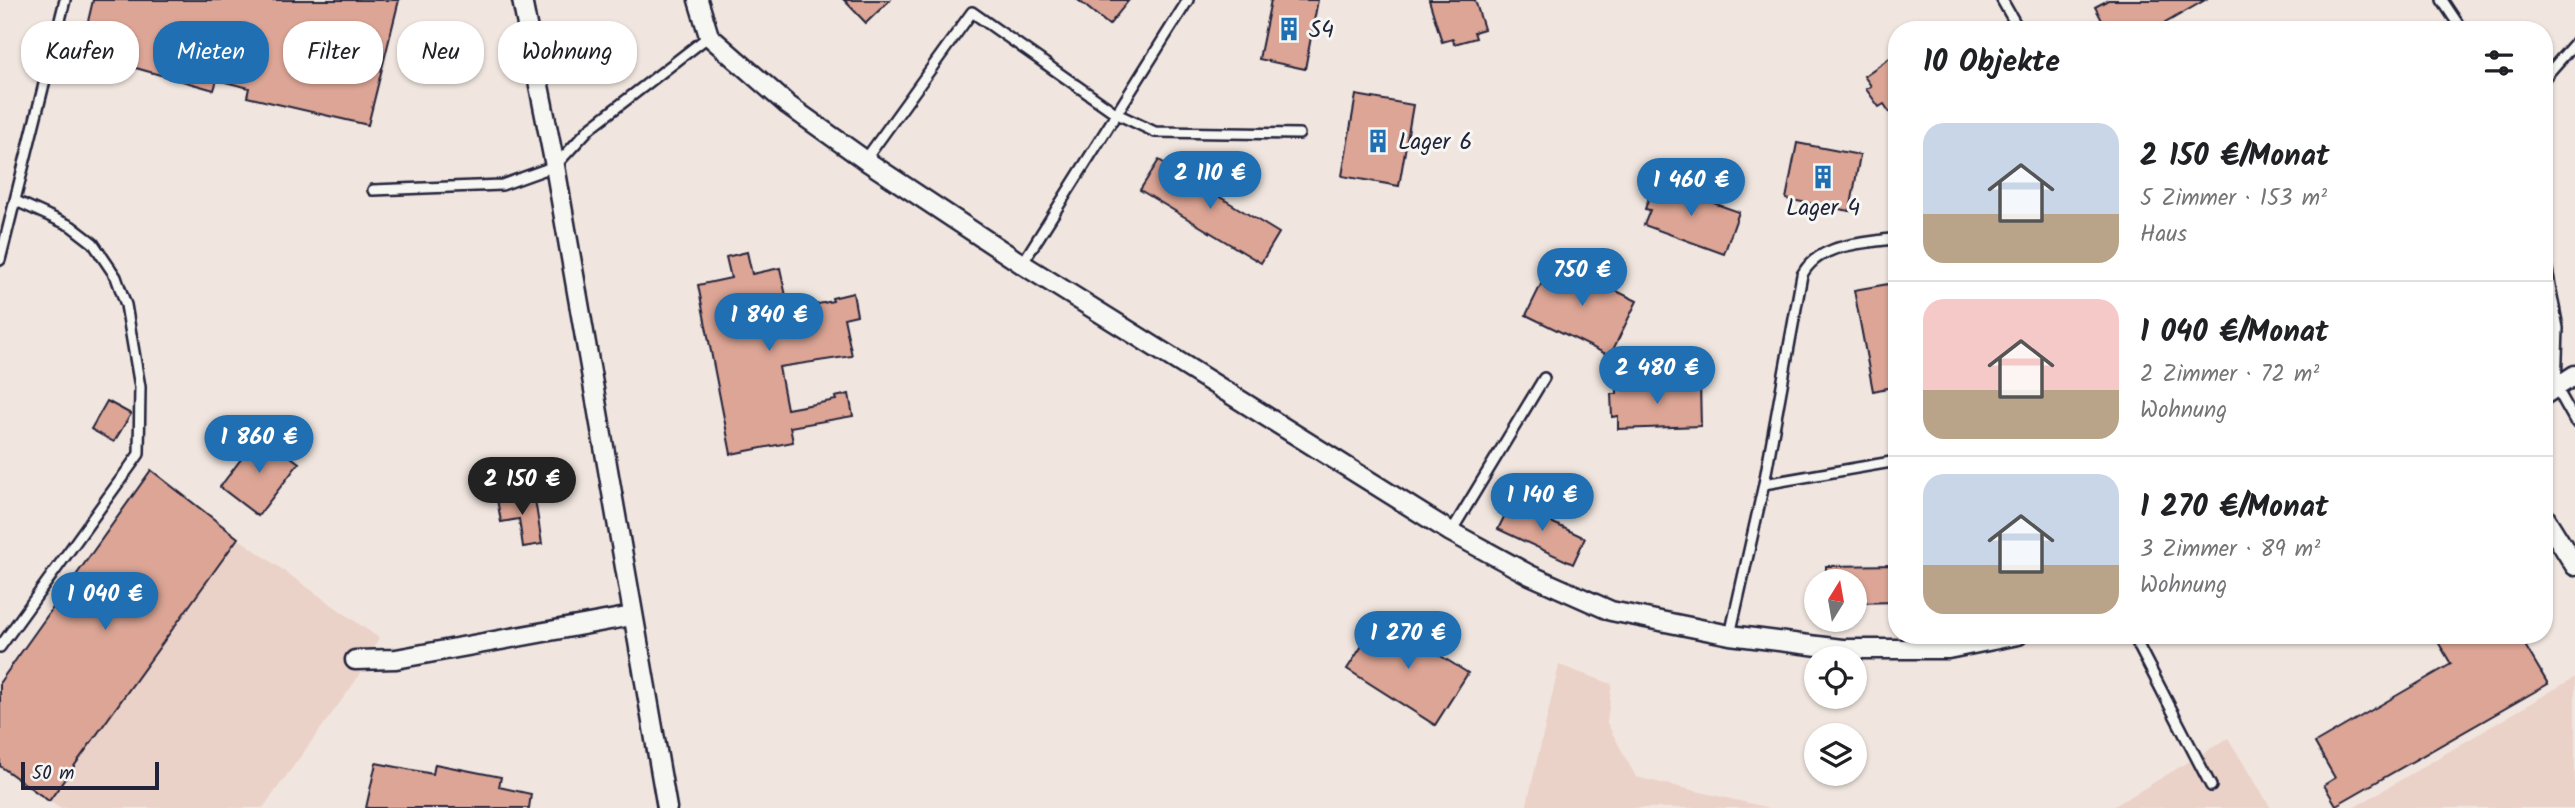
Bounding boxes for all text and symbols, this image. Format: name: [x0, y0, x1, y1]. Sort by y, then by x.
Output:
place label: S4: [1309, 13, 1334, 49]
building icon: S4: [1275, 15, 1303, 43]
chip: Kaufen: [21, 21, 139, 84]
chip: Mieten: [153, 21, 269, 84]
chip: Filter: [283, 21, 383, 84]
chip: Neu: [397, 21, 484, 84]
chip: Wohnung: [498, 21, 637, 84]
text: 10 Objekte: [1923, 39, 2060, 87]
icon: filters: [2480, 44, 2518, 82]
place label: Lager 6: [1398, 125, 1472, 161]
building icon: Lager 6: [1364, 127, 1392, 155]
text: 2 150 €/Monat: [2140, 133, 2330, 181]
icon: home: [1979, 151, 2063, 235]
pin: 2 110 €: [1145, 152, 1275, 211]
text: 2 110 €: [1174, 156, 1246, 192]
pin: 1 460 €: [1626, 158, 1756, 218]
text: 1 460 €: [1653, 163, 1729, 199]
building icon: Lager 4: [1809, 163, 1837, 191]
text: 5 Zimmer · 153 m²: [2140, 181, 2327, 217]
place label: Lager 4: [1786, 191, 1860, 227]
text: Haus: [2140, 217, 2187, 253]
pin: 750 €: [1533, 248, 1631, 308]
text: 750 €: [1553, 253, 1611, 289]
pin: 1 840 €: [704, 294, 834, 353]
text: 1 840 €: [730, 298, 808, 334]
text: 1 040 €/Monat: [2140, 309, 2329, 357]
icon: home: [1979, 327, 2063, 411]
pin: 2 480 €: [1592, 346, 1722, 406]
text: 2 480 €: [1615, 351, 1699, 387]
text: 2 Zimmer · 72 m²: [2140, 357, 2319, 393]
text: Wohnung: [2140, 393, 2227, 429]
pin: 1 860 €: [194, 416, 324, 475]
text: 1 860 €: [220, 420, 298, 456]
pin: 2 150 €: [457, 458, 587, 517]
text: 2 150 €: [484, 462, 560, 498]
pin: 1 140 €: [1477, 474, 1607, 533]
text: 1 140 €: [1507, 478, 1577, 514]
text: 1 270 €/Monat: [2140, 484, 2329, 532]
icon: home: [1979, 502, 2063, 586]
text: 3 Zimmer · 89 m²: [2140, 532, 2320, 568]
text: Wohnung: [2140, 568, 2227, 604]
north arrow: [1804, 569, 1867, 632]
map controls: [1804, 569, 1867, 786]
pin: 1 040 €: [40, 572, 170, 632]
text: 1 040 €: [67, 577, 143, 613]
pin: 1 270 €: [1343, 612, 1473, 671]
text: 1 270 €: [1370, 616, 1446, 652]
button: locate: [1804, 646, 1867, 709]
button: layers: [1804, 723, 1867, 786]
scale bar: [21, 759, 159, 791]
text: 50 m: [32, 759, 74, 789]

